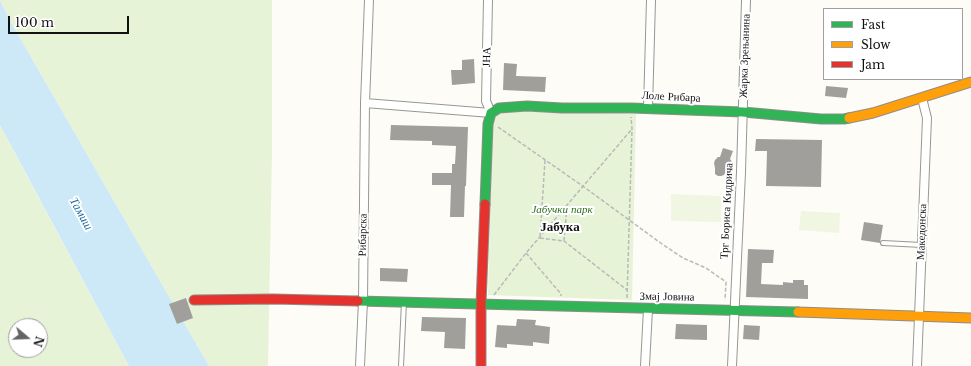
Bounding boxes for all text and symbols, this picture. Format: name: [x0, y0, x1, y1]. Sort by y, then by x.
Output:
scale bar: [10, 8, 131, 34]
legend: [823, 8, 963, 80]
street label: Жарка Зрењанина: [737, 14, 753, 98]
text: 100 m: [15, 15, 54, 30]
text: Fast: [861, 17, 885, 32]
text: Slow: [861, 37, 890, 52]
street label: ЈНА: [480, 47, 494, 67]
text: Jam: [861, 57, 885, 72]
street label: Лоле Рибара: [641, 89, 701, 105]
street label: Трг Бориса Кидрича: [718, 163, 736, 259]
water label: Тамиш: [66, 195, 96, 233]
park label: Јабучки парк: [531, 203, 593, 217]
street label: Македонска: [914, 204, 930, 260]
street label: Рибарска: [356, 213, 370, 257]
district label: Јабука: [540, 219, 580, 235]
street label: Змај Јовина: [639, 290, 695, 304]
north arrow: [8, 318, 48, 358]
text: N: [30, 334, 47, 349]

